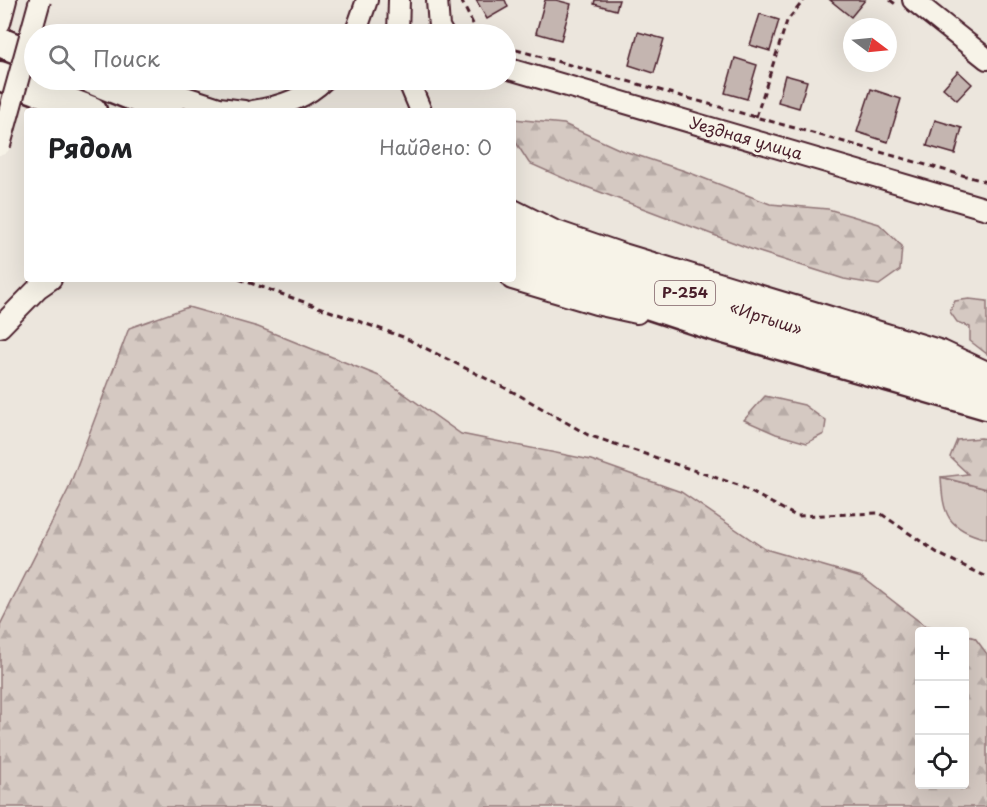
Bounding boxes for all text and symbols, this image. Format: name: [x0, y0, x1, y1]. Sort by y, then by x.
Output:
north arrow: [843, 18, 897, 72]
search box: [24, 24, 516, 90]
icon: search: [45, 41, 78, 74]
text: Поиск: [93, 41, 160, 74]
street label: Уездная улица: [687, 109, 806, 165]
text: Рядом: [48, 128, 133, 167]
text: Найдено: 0: [379, 132, 492, 162]
road number: Р-254: [655, 281, 715, 305]
street label: «Иртыш»: [727, 294, 806, 340]
map controls: [915, 627, 969, 789]
button: +: [915, 627, 969, 681]
button: −: [915, 681, 969, 735]
button: locate: [915, 735, 969, 789]

